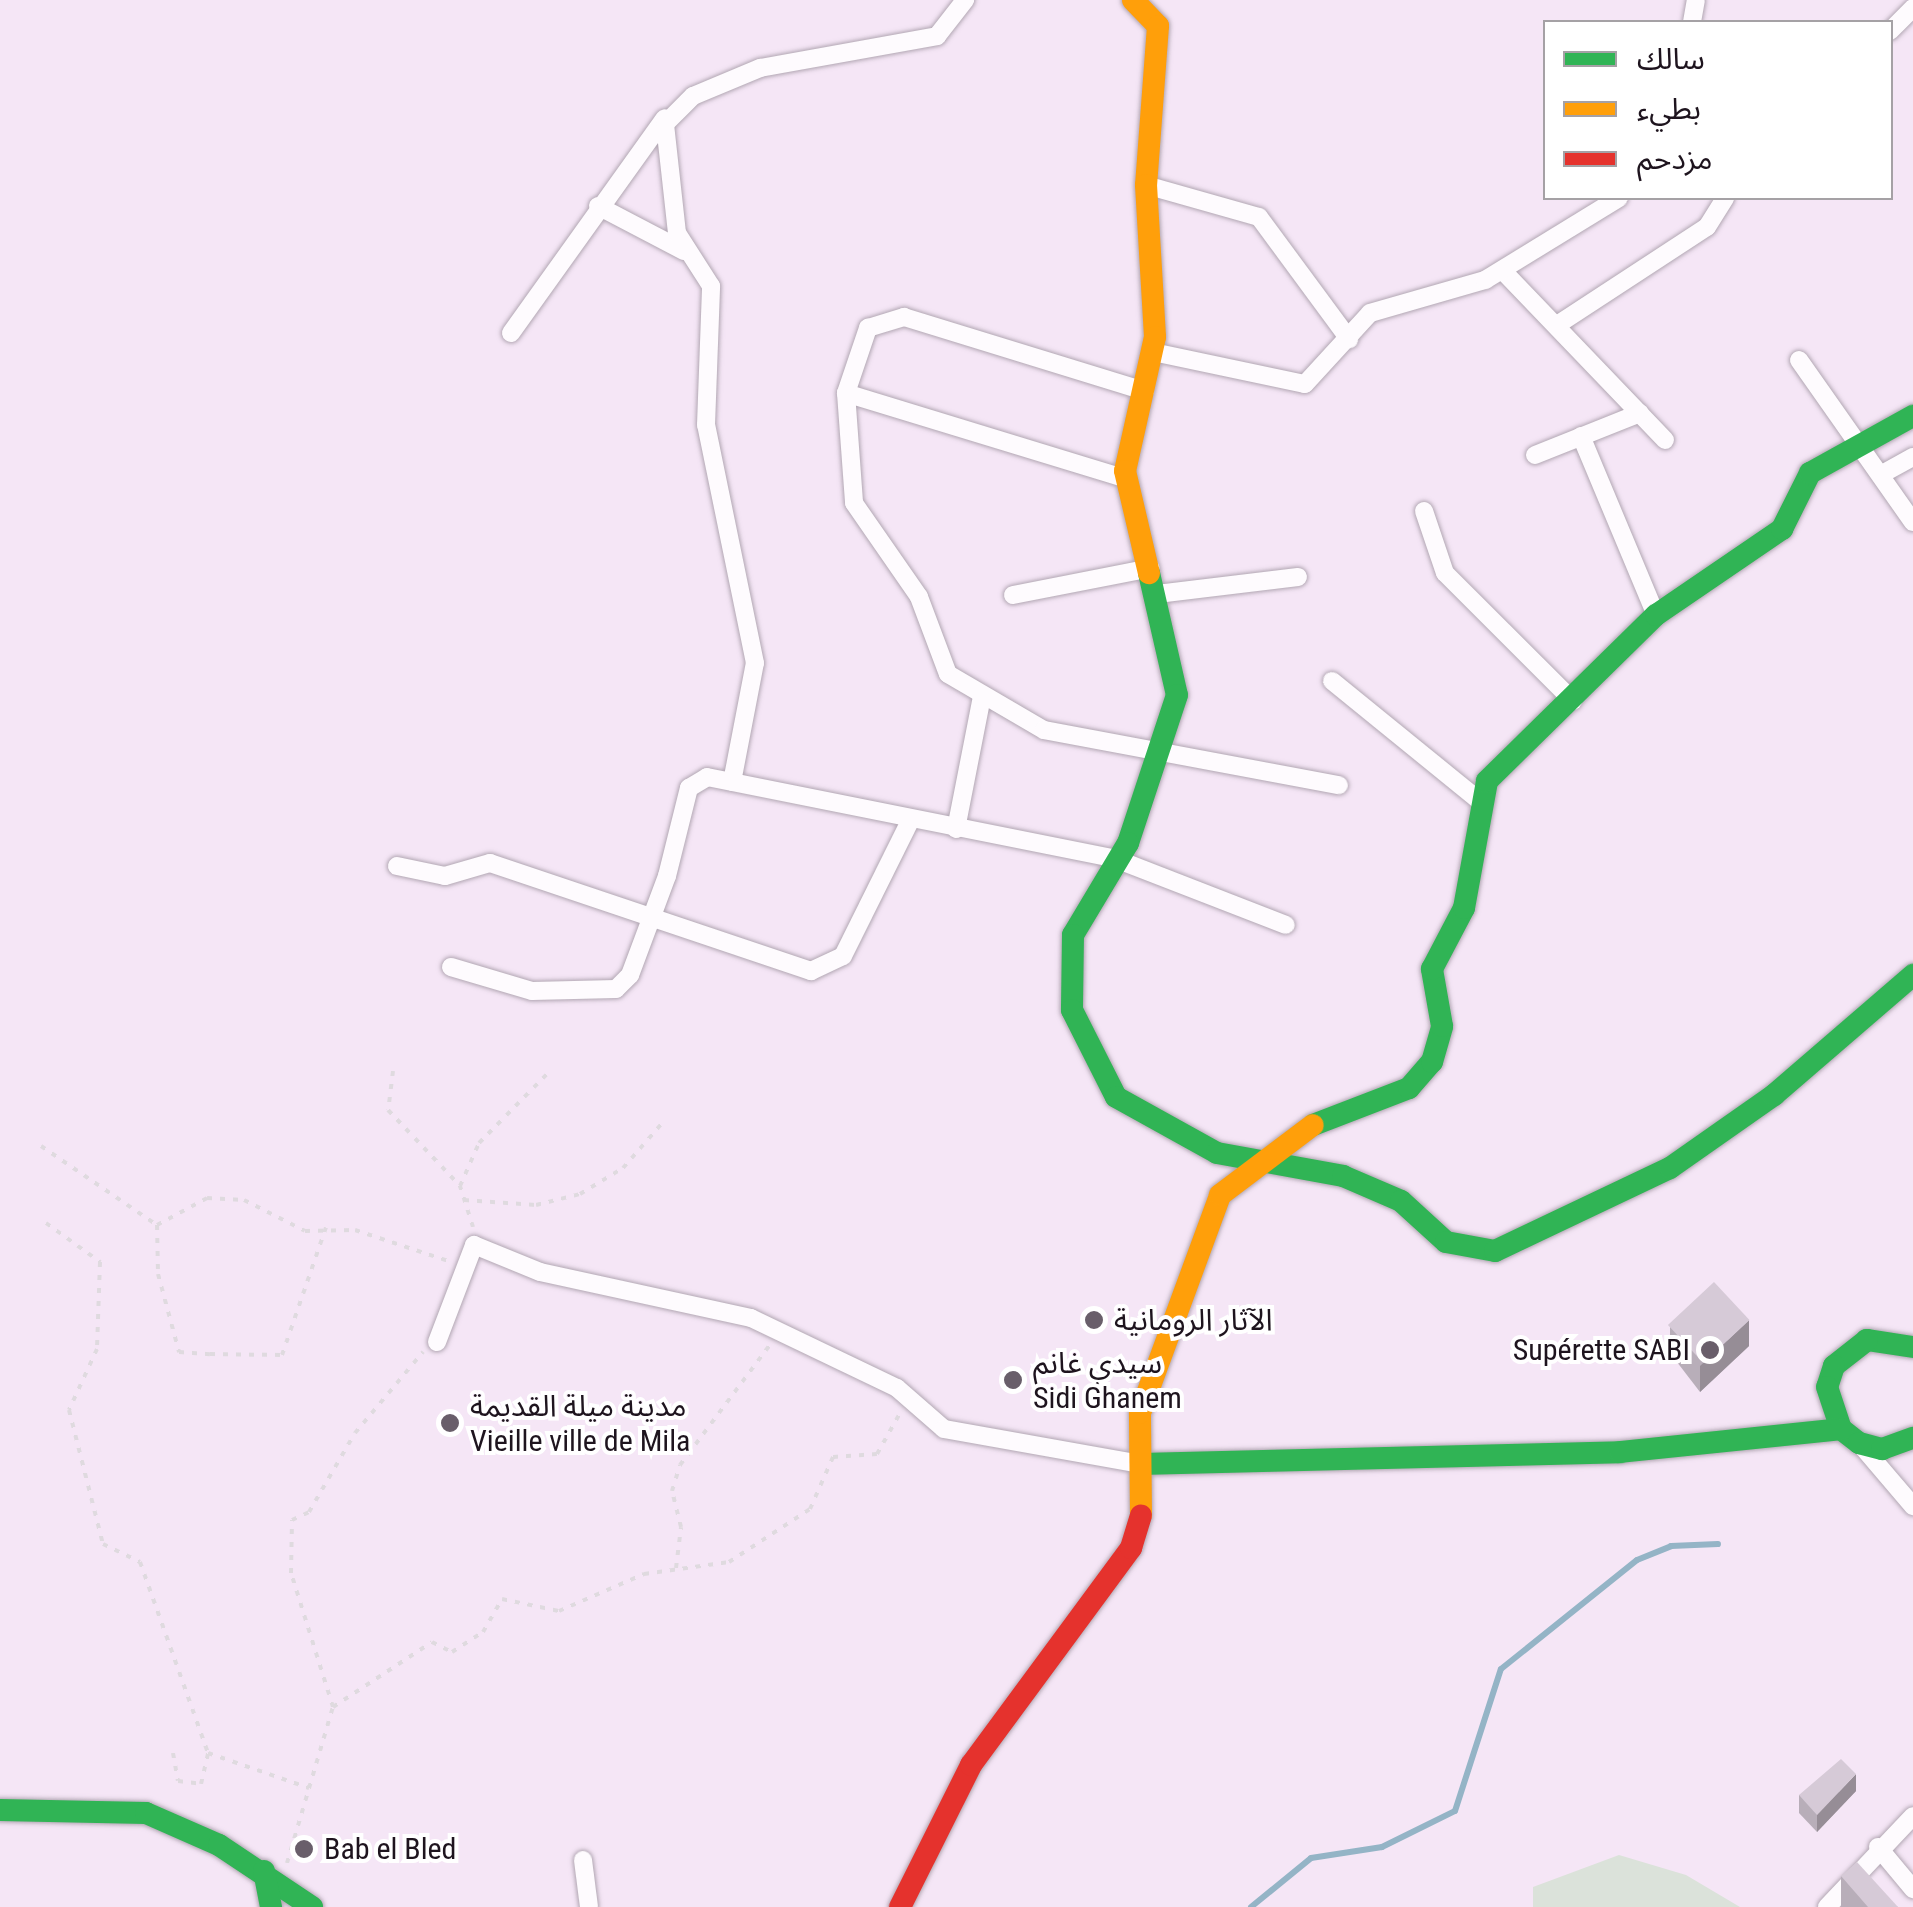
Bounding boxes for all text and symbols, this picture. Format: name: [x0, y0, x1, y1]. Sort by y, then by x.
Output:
legend: [1543, 20, 1893, 200]
text: سالك: [1637, 41, 1705, 76]
text: بطيء: [1637, 91, 1701, 126]
text: مزدحم: [1637, 141, 1713, 176]
place label: الآثار الرومانية: [1114, 1302, 1273, 1338]
marker: الآثار الرومانية: [1083, 1309, 1105, 1331]
place label: Supérette SABI: [1513, 1332, 1690, 1368]
marker: Supérette SABI: [1699, 1339, 1721, 1361]
place label: سيدي غانم Sidi Ghanem: [1033, 1345, 1182, 1416]
marker: سيدي غانم Sidi Ghanem: [1002, 1369, 1024, 1391]
place label: مدينة ميلة القديمة Vieille ville de Mila: [470, 1388, 690, 1458]
marker: مدينة ميلة القديمة Vieille ville de Mila: [439, 1412, 461, 1434]
place label: Bab el Bled: [324, 1831, 456, 1867]
marker: Bab el Bled: [293, 1838, 315, 1860]

